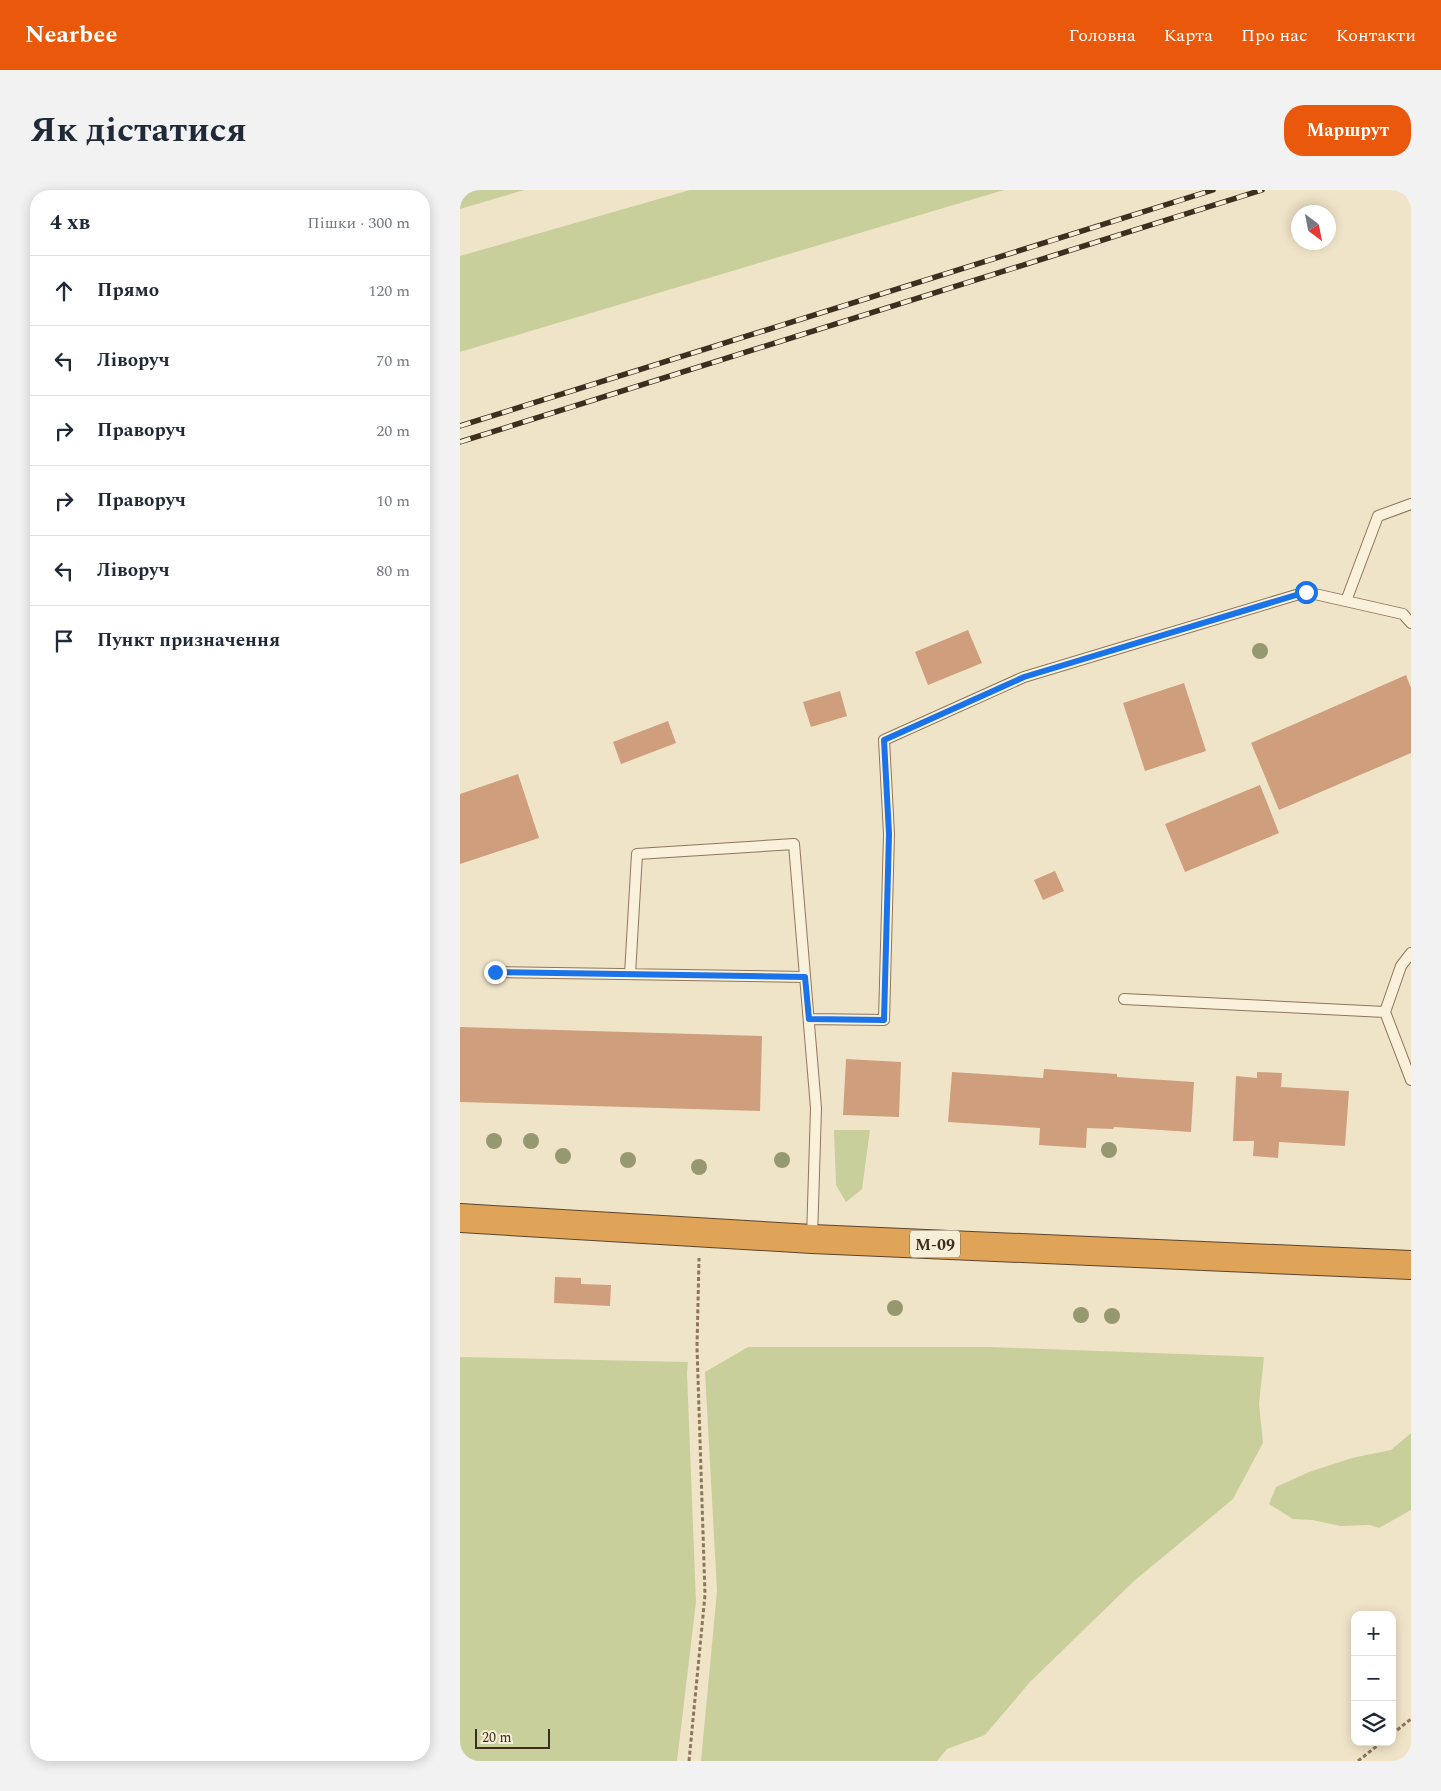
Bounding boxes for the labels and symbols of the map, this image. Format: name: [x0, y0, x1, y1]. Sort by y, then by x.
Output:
north arrow: [1291, 205, 1336, 250]
route start: [1295, 581, 1318, 604]
route end: [484, 961, 507, 984]
road number: М-09: [910, 1230, 960, 1258]
scale bar: [475, 1726, 550, 1749]

